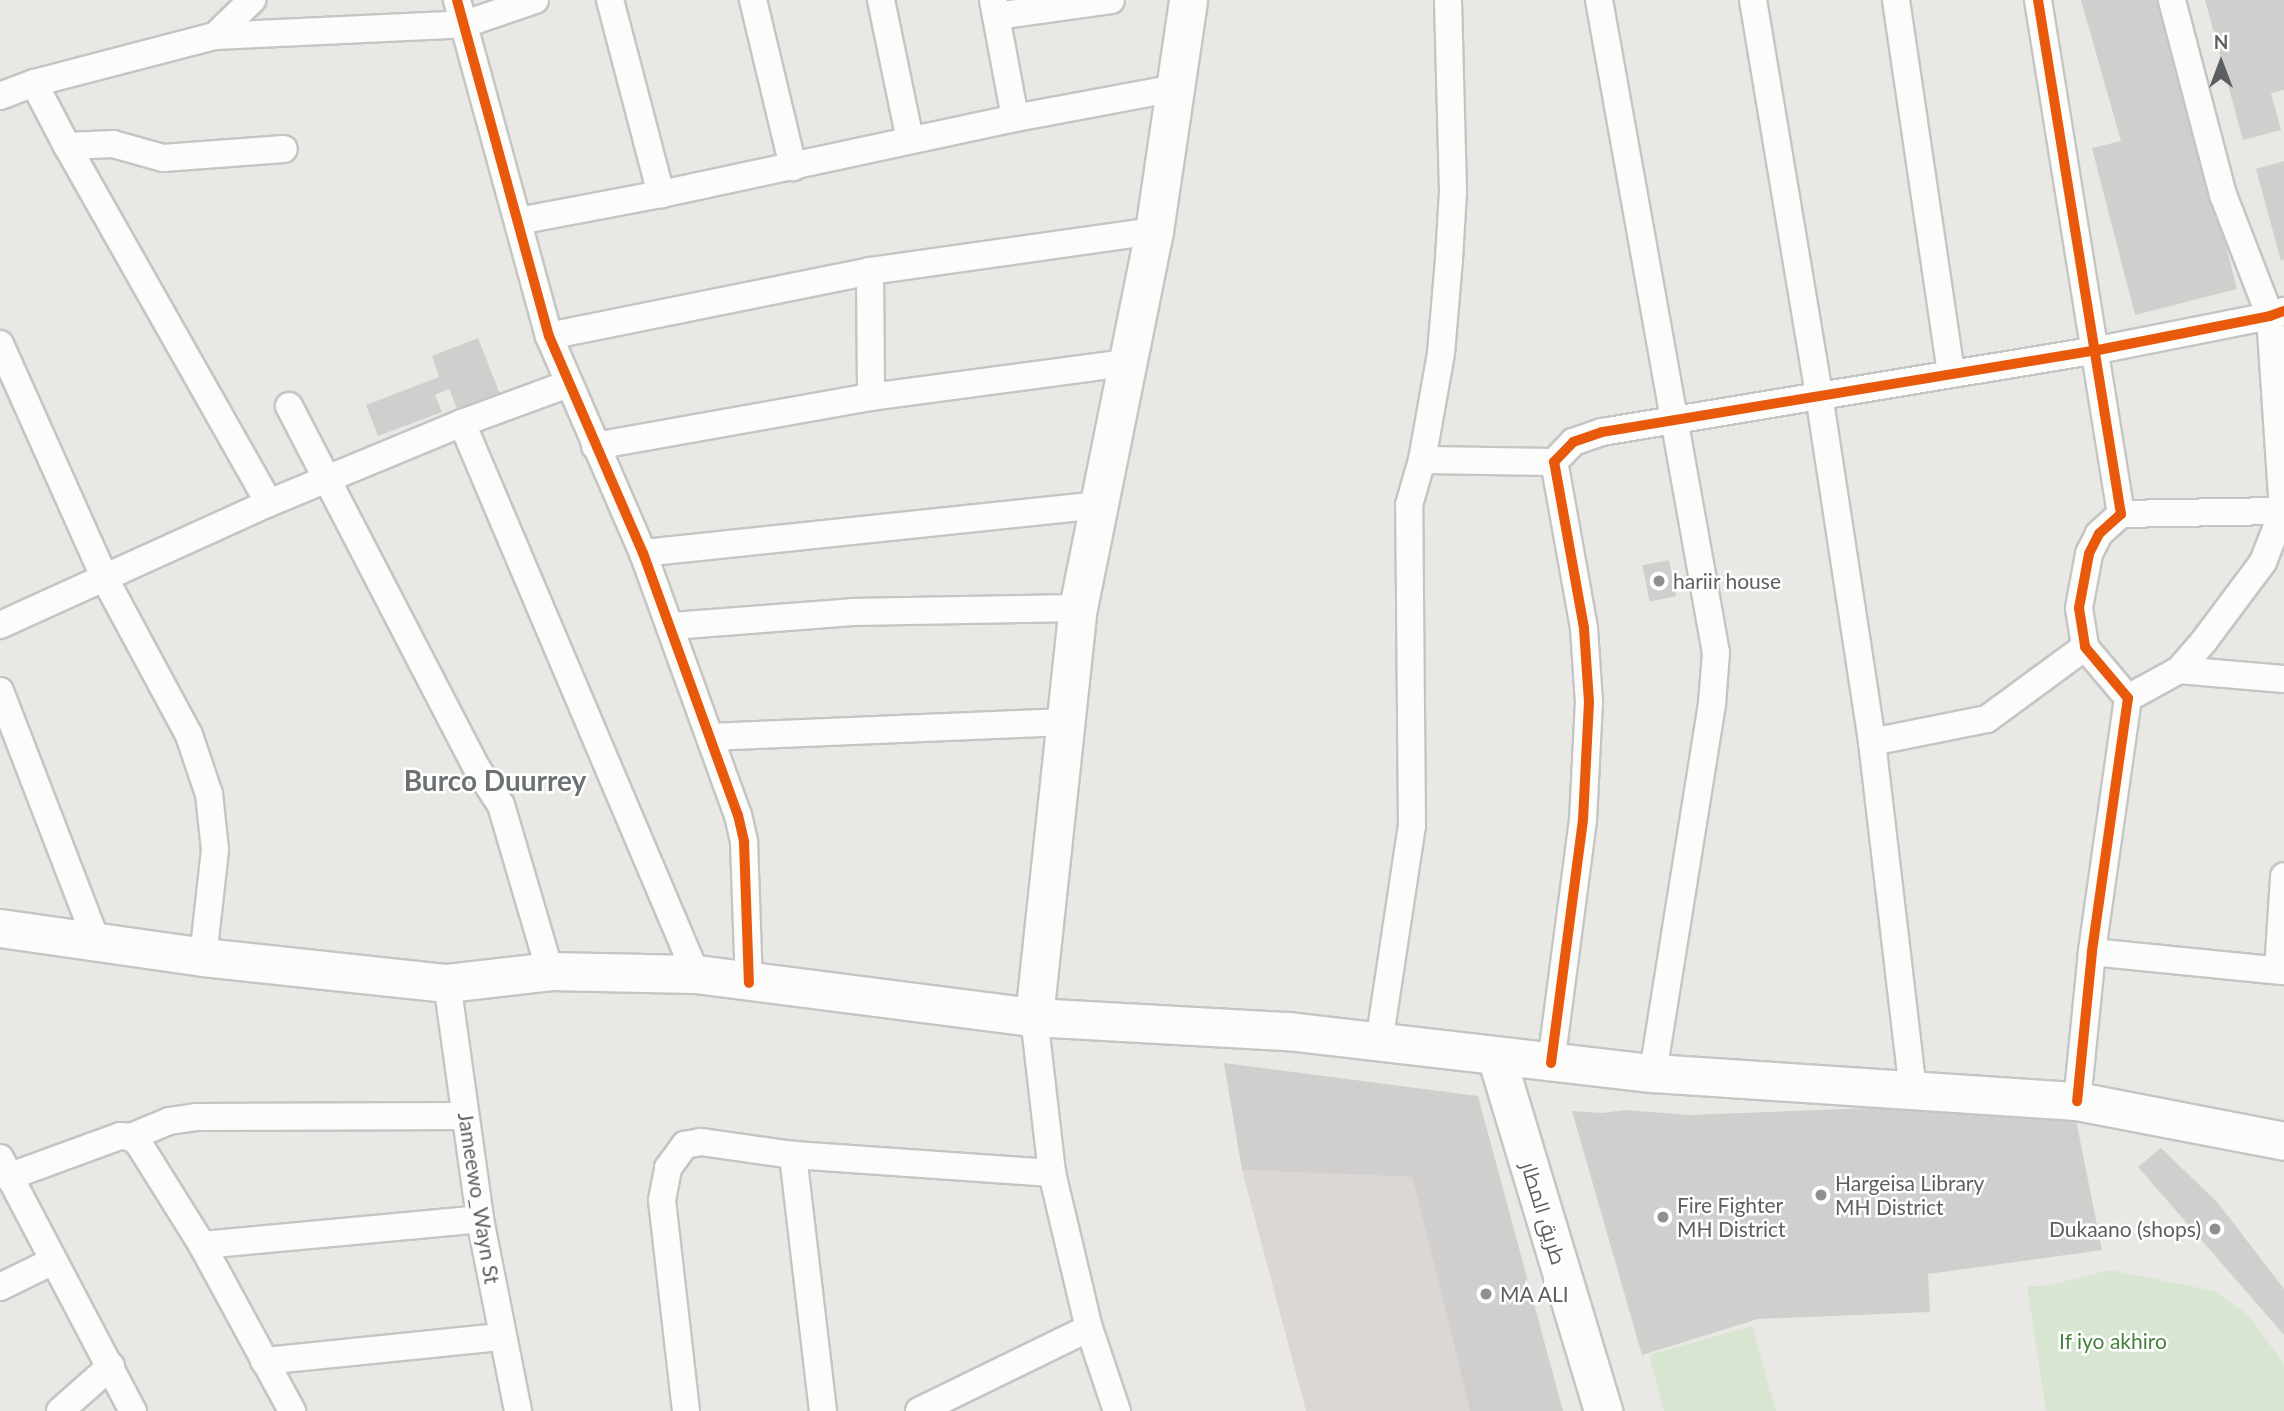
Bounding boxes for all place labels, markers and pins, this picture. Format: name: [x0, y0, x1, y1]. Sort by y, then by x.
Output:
place label: hariir house: [1673, 568, 1781, 594]
marker: hariir house: [1651, 573, 1667, 589]
place label: Hargeisa Library MH District: [1835, 1170, 1984, 1220]
marker: Hargeisa Library MH District: [1813, 1187, 1829, 1203]
place label: Fire Fighter MH District: [1677, 1192, 1786, 1242]
marker: Fire Fighter MH District: [1655, 1209, 1671, 1225]
place label: Dukaano (shops): [2049, 1216, 2201, 1242]
marker: Dukaano (shops): [2207, 1221, 2223, 1237]
place label: MA ALI: [1500, 1281, 1570, 1307]
marker: MA ALI: [1478, 1286, 1494, 1302]

